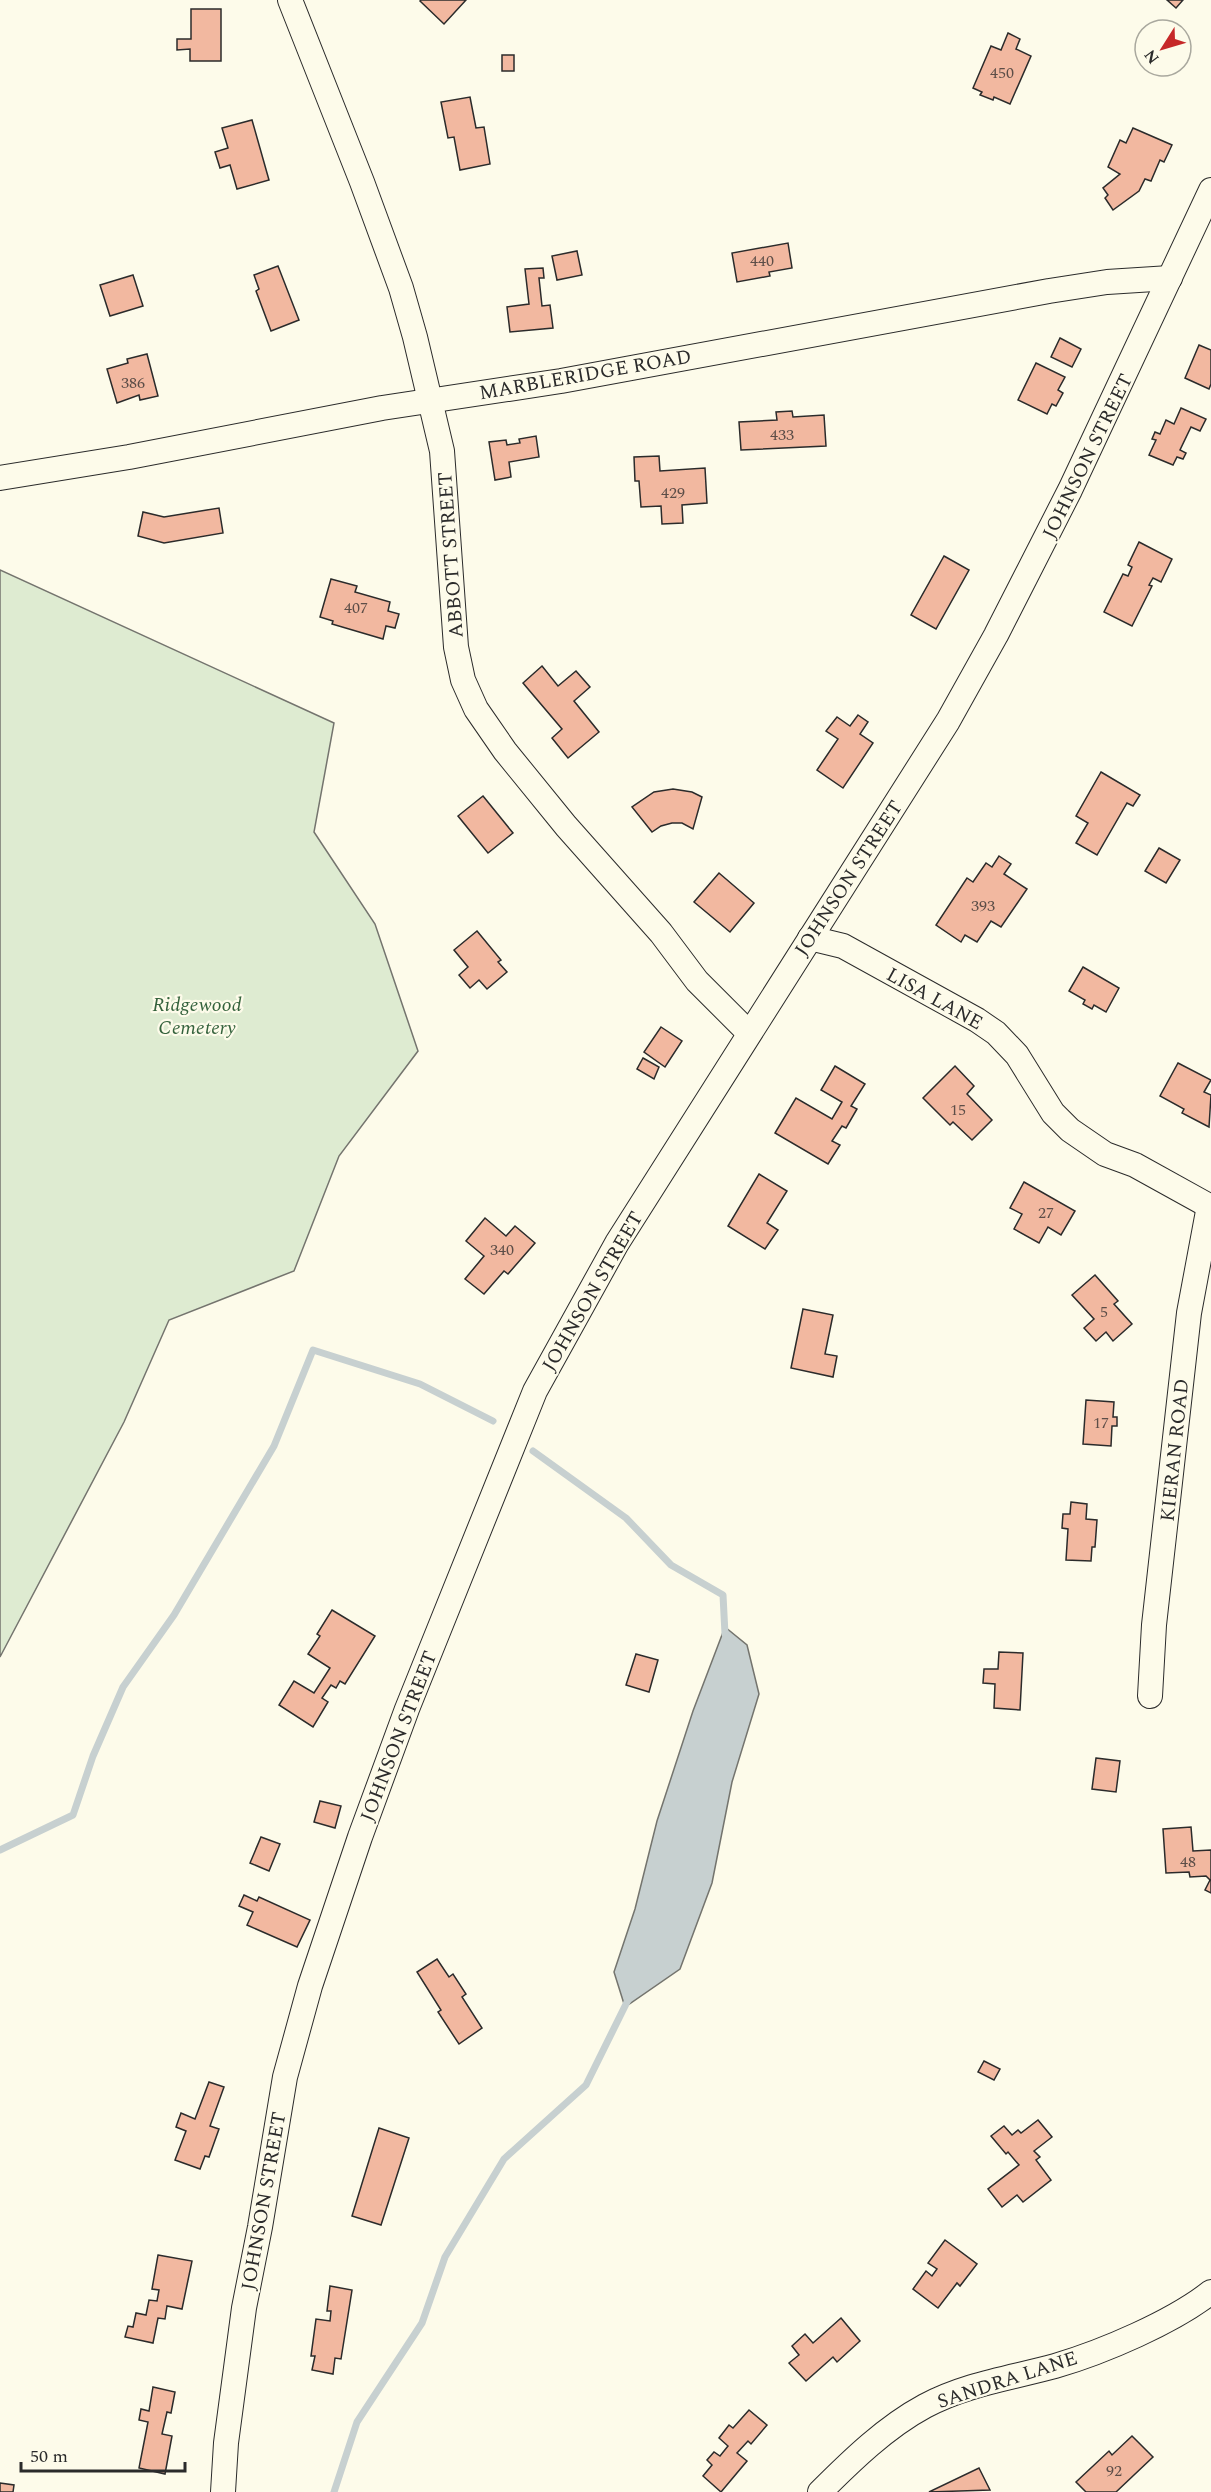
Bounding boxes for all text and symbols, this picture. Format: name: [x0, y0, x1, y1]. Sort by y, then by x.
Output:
north arrow: [1133, 18, 1193, 78]
text: N: [1138, 44, 1165, 69]
house number: 450: [990, 61, 1014, 85]
house number: 440: [750, 249, 774, 273]
street label: MARBLERIDGE ROAD: [476, 342, 694, 408]
street label: JOHNSON STREET: [1035, 369, 1141, 544]
house number: 386: [121, 371, 145, 395]
house number: 433: [770, 423, 794, 447]
street label: ABBOTT STREET: [430, 471, 472, 639]
house number: 429: [661, 481, 685, 505]
house number: 407: [344, 596, 368, 620]
street label: JOHNSON STREET: [787, 795, 911, 963]
house number: 393: [971, 894, 995, 918]
street label: LISA LANE: [881, 960, 988, 1038]
park label: Ridgewood Cemetery: [152, 990, 242, 1043]
house number: 15: [950, 1098, 966, 1122]
house number: 27: [1038, 1201, 1054, 1225]
street label: JOHNSON STREET: [535, 1206, 651, 1377]
house number: 340: [490, 1238, 514, 1262]
house number: 5: [1100, 1300, 1108, 1324]
street label: KIERAN ROAD: [1153, 1377, 1197, 1523]
house number: 17: [1093, 1411, 1109, 1435]
street label: JOHNSON STREET: [353, 1647, 445, 1826]
house number: 48: [1180, 1850, 1196, 1874]
street label: JOHNSON STREET: [234, 2110, 294, 2293]
street label: SANDRA LANE: [933, 2343, 1081, 2417]
scale bar: [21, 2435, 184, 2473]
text: 50 m: [30, 2443, 68, 2470]
house number: 92: [1106, 2459, 1122, 2483]

